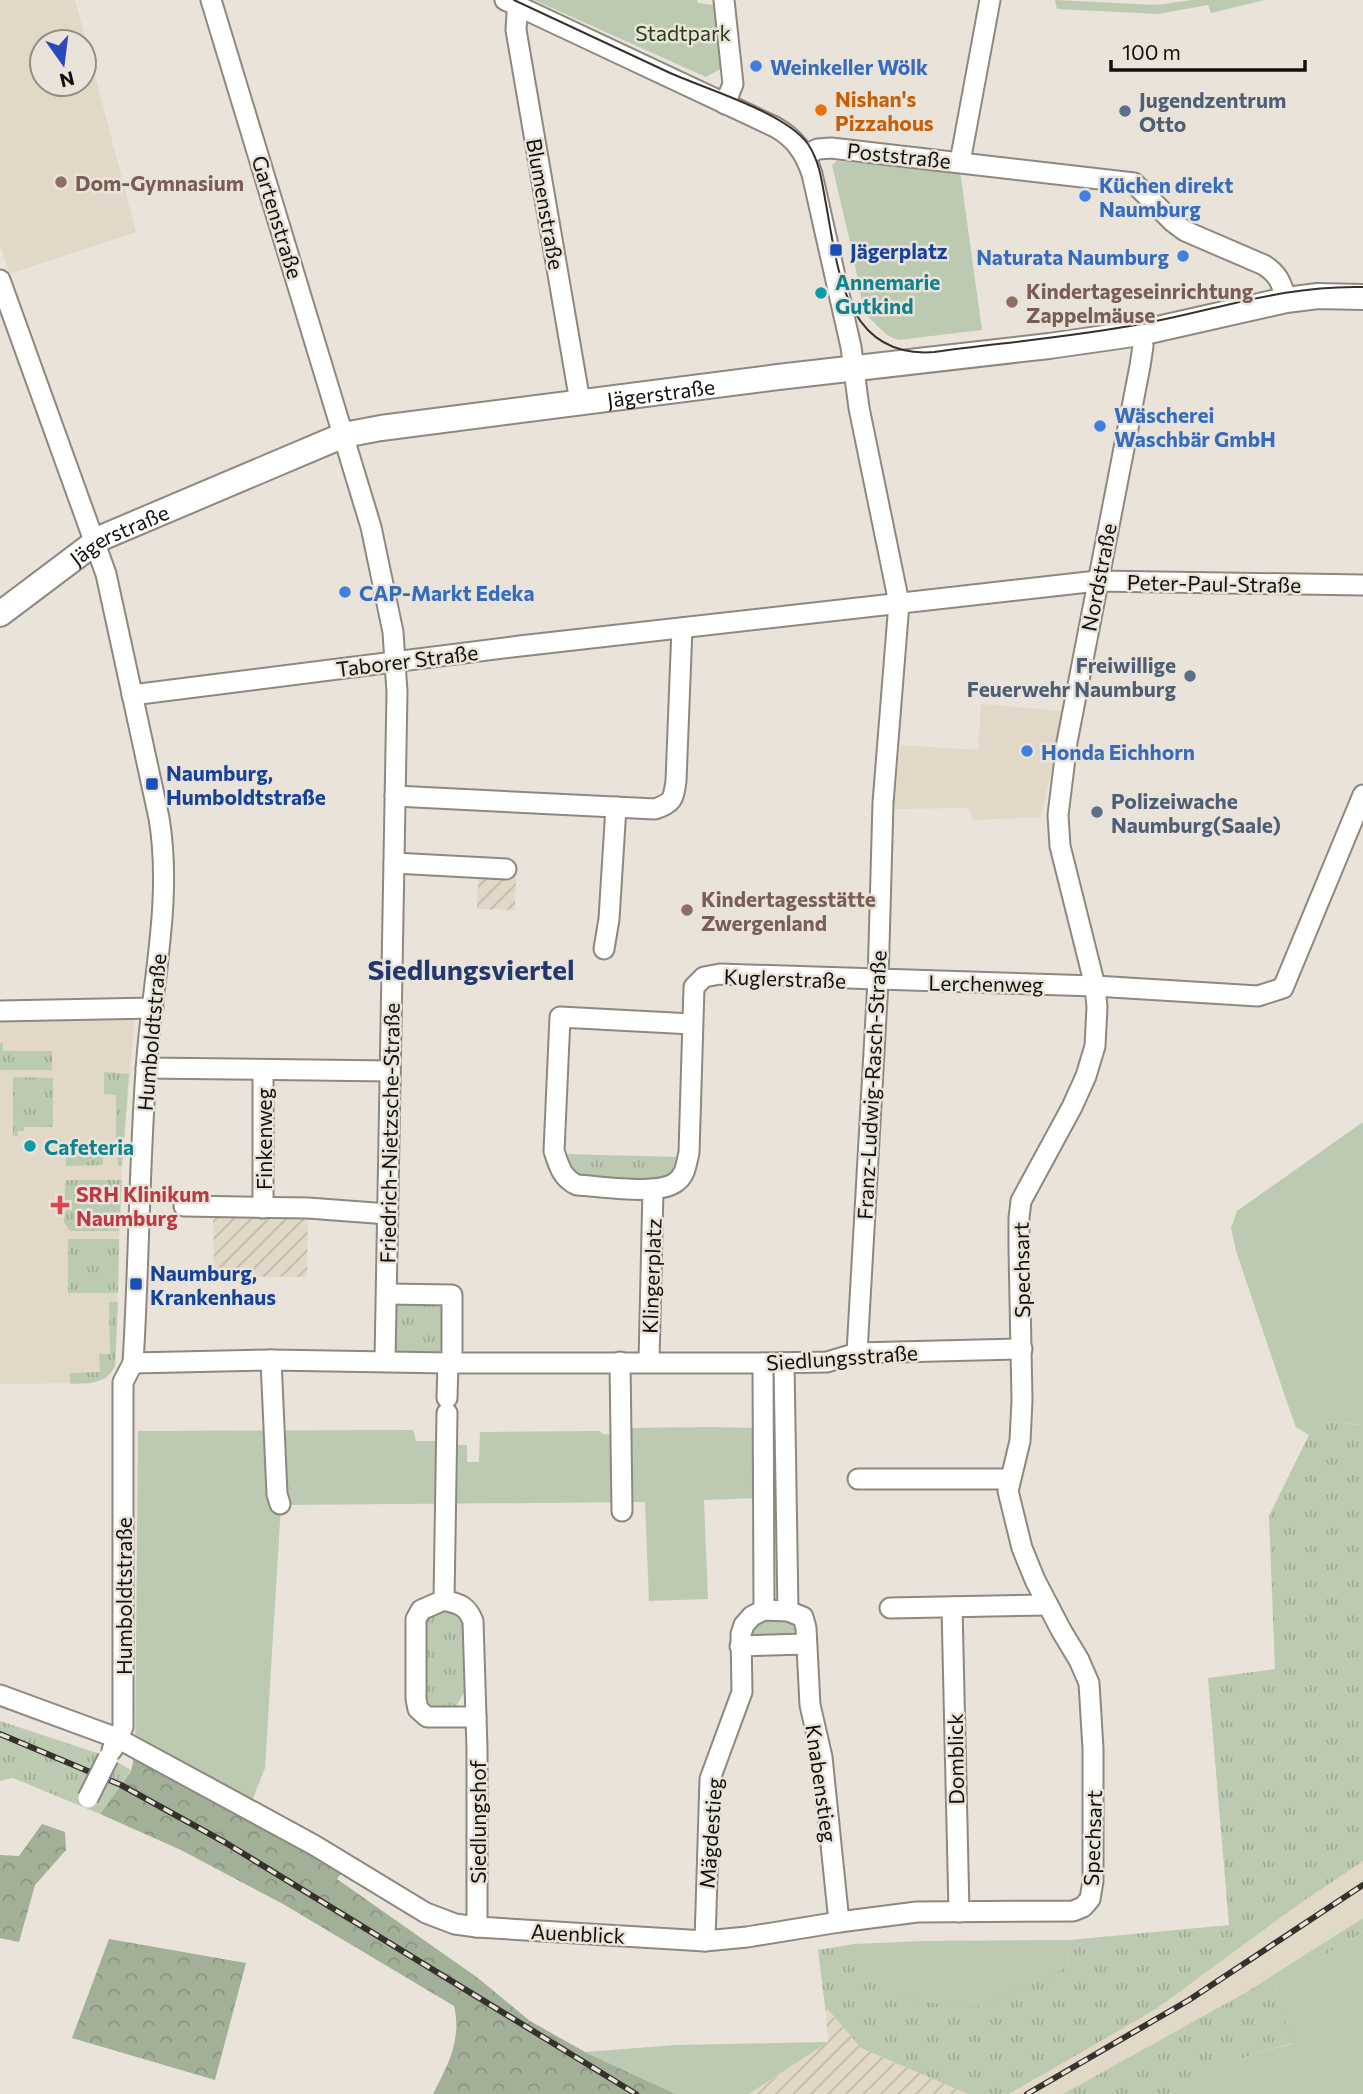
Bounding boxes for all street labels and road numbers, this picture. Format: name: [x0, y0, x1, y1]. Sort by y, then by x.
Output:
street label: Blumenstraße: [522, 136, 570, 272]
street label: Poststraße: [846, 137, 952, 173]
street label: Gartenstraße: [247, 152, 309, 282]
street label: Jägerstraße: [605, 373, 716, 411]
street label: Jägerstraße: [64, 498, 172, 570]
street label: Nordstraße: [1075, 521, 1121, 633]
street label: Peter-Paul-Straße: [1127, 569, 1301, 597]
street label: Taborer Straße: [335, 639, 479, 681]
street label: Franz-Ludwig-Rasch-Straße: [851, 950, 891, 1220]
street label: Humboldtstraße: [132, 952, 170, 1112]
street label: Kuglerstraße: [723, 963, 847, 993]
street label: Lerchenweg: [928, 969, 1044, 997]
street label: Friedrich-Nietzsche-Straße: [374, 1002, 404, 1264]
street label: Finkenweg: [251, 1088, 276, 1190]
street label: Klingerplatz: [636, 1218, 666, 1334]
street label: Spechsart: [1008, 1222, 1034, 1318]
street label: Siedlungsstraße: [765, 1339, 919, 1375]
street label: Humboldtstraße: [111, 1517, 136, 1675]
street label: Domblick: [942, 1713, 968, 1805]
street label: Knabenstieg: [801, 1723, 843, 1843]
street label: Siedlungshof: [465, 1759, 490, 1884]
street label: Mägdestieg: [694, 1777, 726, 1889]
street label: Spechsart: [1078, 1790, 1106, 1886]
street label: Auenblick: [530, 1918, 626, 1948]

